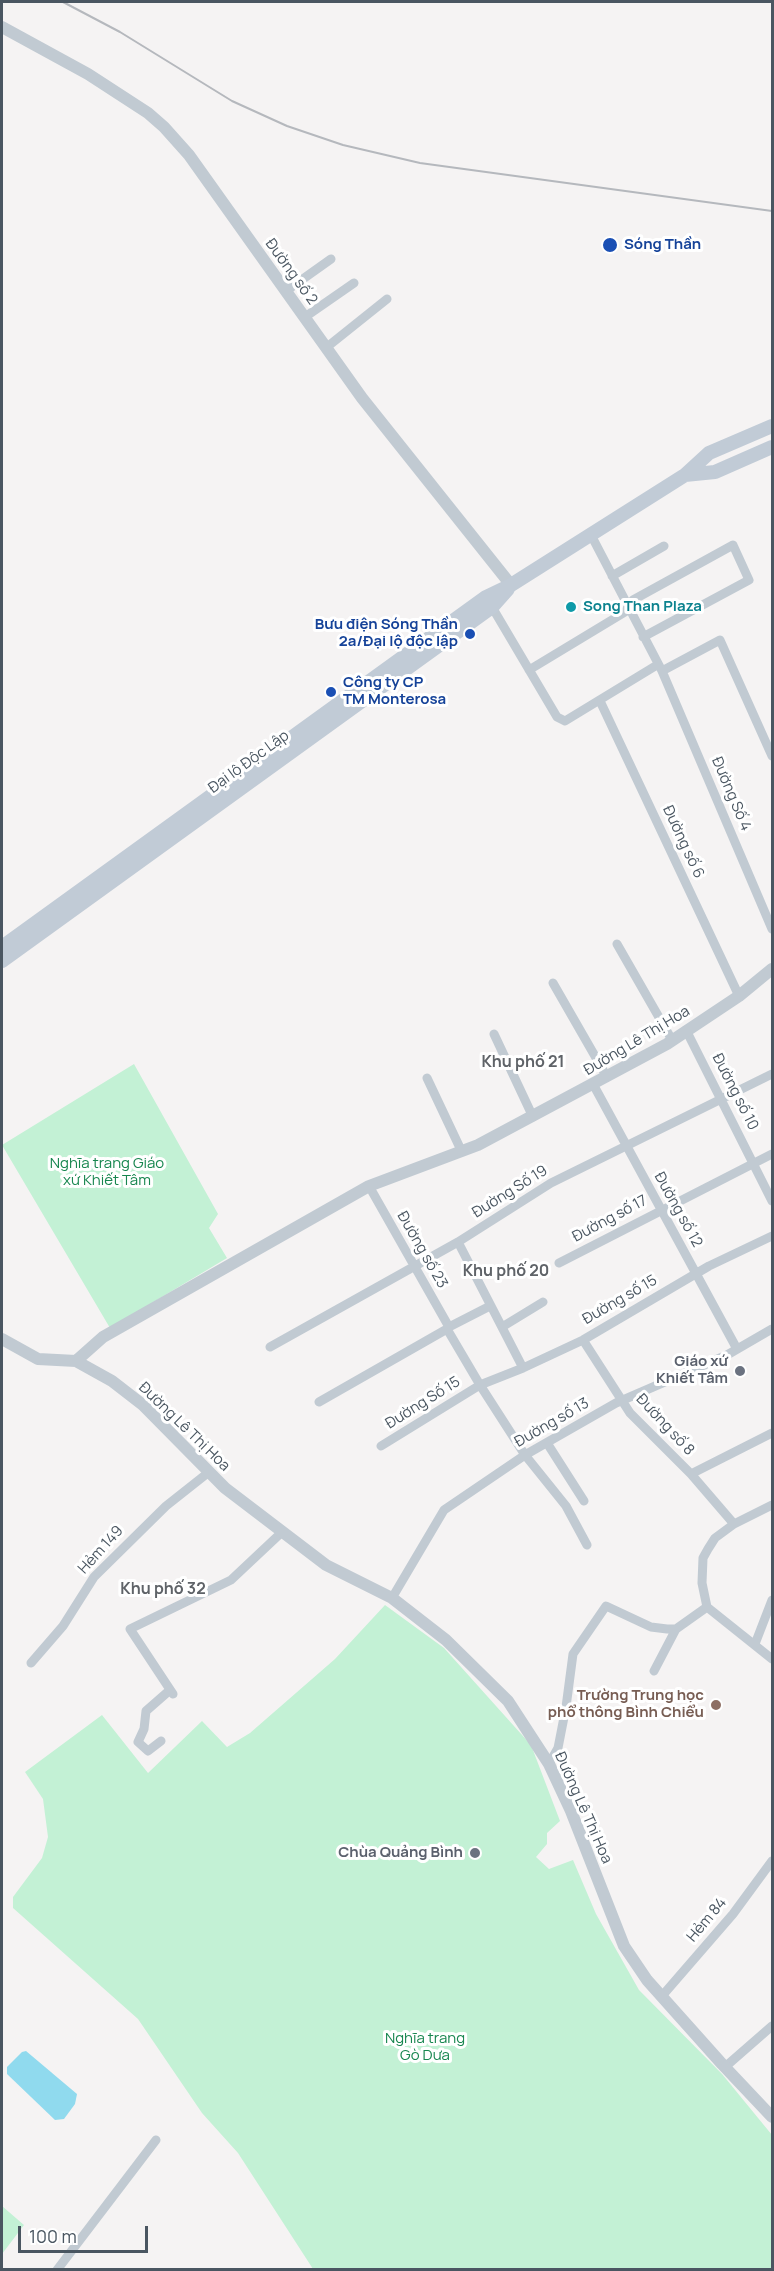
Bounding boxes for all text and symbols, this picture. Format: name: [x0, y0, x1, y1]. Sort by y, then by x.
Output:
street label: Đường số 2: [261, 236, 321, 308]
marker: Sóng Thần: [601, 236, 619, 254]
place label: Sóng Thần: [624, 236, 701, 254]
place label: Song Than Plaza: [583, 598, 702, 616]
marker: Song Than Plaza: [564, 600, 578, 614]
place label: Bưu điện Sóng Thần 2a/Đại lộ độc lập: [315, 616, 458, 651]
marker: Bưu điện Sóng Thần 2a/Đại lộ độc lập: [463, 627, 477, 641]
place label: Công ty CP TM Monterosa: [343, 674, 446, 709]
marker: Công ty CP TM Monterosa: [324, 685, 338, 699]
street label: Đại lộ Độc Lập: [205, 727, 293, 797]
street label: Đường Số 4: [707, 754, 755, 834]
street label: Đường số 6: [658, 803, 708, 881]
street label: Đường Lê Thị Hoa: [581, 1002, 693, 1080]
street label: Đường số 10: [708, 1051, 762, 1133]
district label: Khu phố 21: [481, 1053, 565, 1073]
park label: Nghĩa trang Giáo xứ Khiết Tâm: [50, 1155, 164, 1190]
street label: Đường Số 19: [469, 1162, 551, 1222]
street label: Đường số 12: [650, 1169, 706, 1251]
street label: Đường số 17: [570, 1192, 650, 1246]
street label: Đường số 23: [393, 1209, 451, 1291]
district label: Khu phố 20: [463, 1262, 549, 1282]
street label: Đường số 15: [580, 1271, 660, 1329]
place label: Giáo xứ Khiết Tâm: [656, 1353, 728, 1388]
marker: Giáo xứ Khiết Tâm: [733, 1364, 747, 1378]
street label: Đường Số 15: [382, 1373, 464, 1433]
street label: Đường Lê Thị Hoa: [135, 1379, 233, 1475]
street label: Đường số 8: [632, 1391, 698, 1459]
street label: Đường số 13: [512, 1395, 592, 1451]
street label: Hẻm 149: [75, 1522, 127, 1578]
district label: Khu phố 32: [120, 1580, 206, 1600]
place label: Trường Trung học phổ thông Bình Chiểu: [548, 1687, 704, 1722]
marker: Trường Trung học phổ thông Bình Chiểu: [709, 1698, 723, 1712]
street label: Đường Lê Thị Hoa: [550, 1749, 616, 1867]
place label: Chùa Quảng Bình: [338, 1844, 463, 1862]
marker: Chùa Quảng Bình: [468, 1846, 482, 1860]
street label: Hẻm 84: [683, 1894, 731, 1946]
park label: Nghĩa trang Gò Dưa: [385, 2030, 465, 2065]
scale bar: [21, 2214, 152, 2252]
text: 100 m: [29, 2224, 77, 2248]

